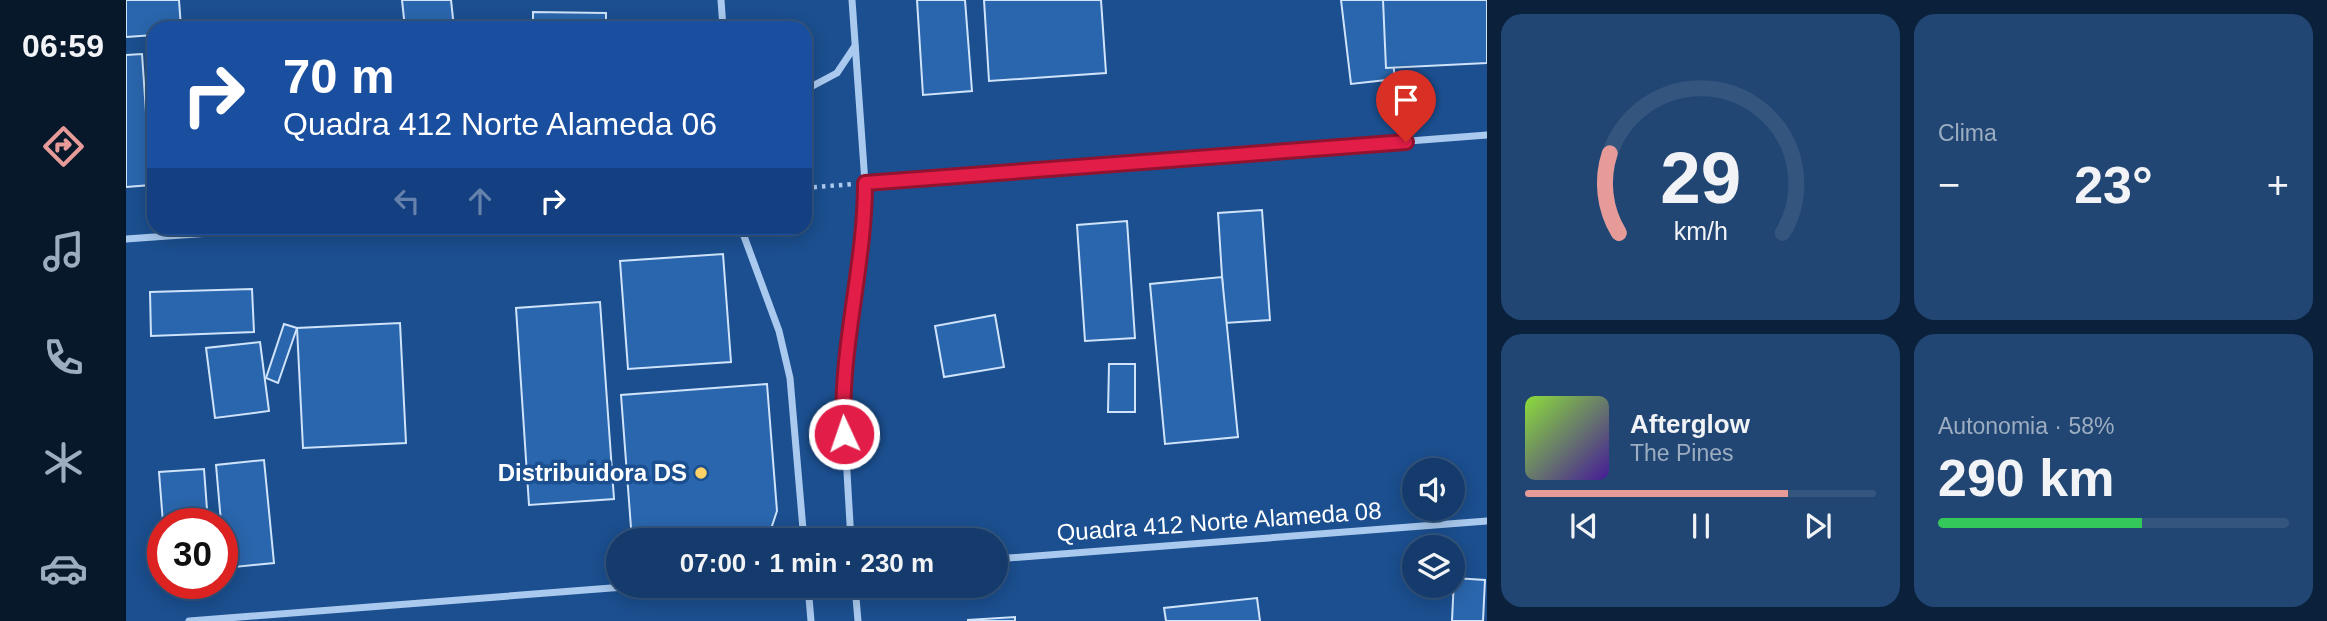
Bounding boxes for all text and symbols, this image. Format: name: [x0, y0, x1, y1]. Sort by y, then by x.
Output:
text: 06:59: [22, 28, 104, 64]
icon: right: [168, 49, 259, 140]
text: 70 m: [283, 49, 395, 103]
pin: [1376, 70, 1436, 142]
icon: arrive: [1387, 81, 1425, 119]
text: Quadra 412 Norte Alameda 06: [283, 106, 717, 142]
text: Clima: [1938, 120, 1997, 146]
icon: directions: [39, 122, 88, 171]
text: 29: [1660, 137, 1741, 218]
text: 23°: [2074, 156, 2153, 214]
text: −: [1938, 164, 1960, 206]
text: +: [2267, 164, 2289, 206]
icon: left: [388, 182, 426, 220]
icon: ahead: [461, 182, 499, 220]
icon: right: [534, 182, 572, 220]
text: km/h: [1673, 217, 1728, 245]
icon: music: [39, 227, 88, 276]
icon: phone: [39, 333, 88, 382]
position arrow: [807, 397, 881, 471]
text: Afterglow: [1630, 409, 1750, 439]
text: Autonomia · 58%: [1938, 413, 2114, 439]
icon: climate: [39, 438, 88, 487]
text: The Pines: [1630, 440, 1734, 466]
text: 290 km: [1938, 449, 2114, 507]
map controls: [1402, 458, 1465, 598]
button: sound: [1402, 458, 1465, 521]
place label: Distribuidora DS: [498, 459, 687, 486]
marker: Distribuidora DS: [693, 465, 709, 481]
street label: Quadra 412 Norte Alameda 08: [1056, 497, 1382, 546]
icon: previous: [1565, 507, 1603, 545]
icon: pause: [1682, 507, 1720, 545]
icon: next: [1799, 507, 1837, 545]
speed limit sign: 30: [147, 508, 238, 599]
button: layers: [1402, 535, 1465, 598]
icon: car: [39, 544, 88, 593]
text: 07:00 · 1 min · 230 m: [680, 548, 934, 578]

